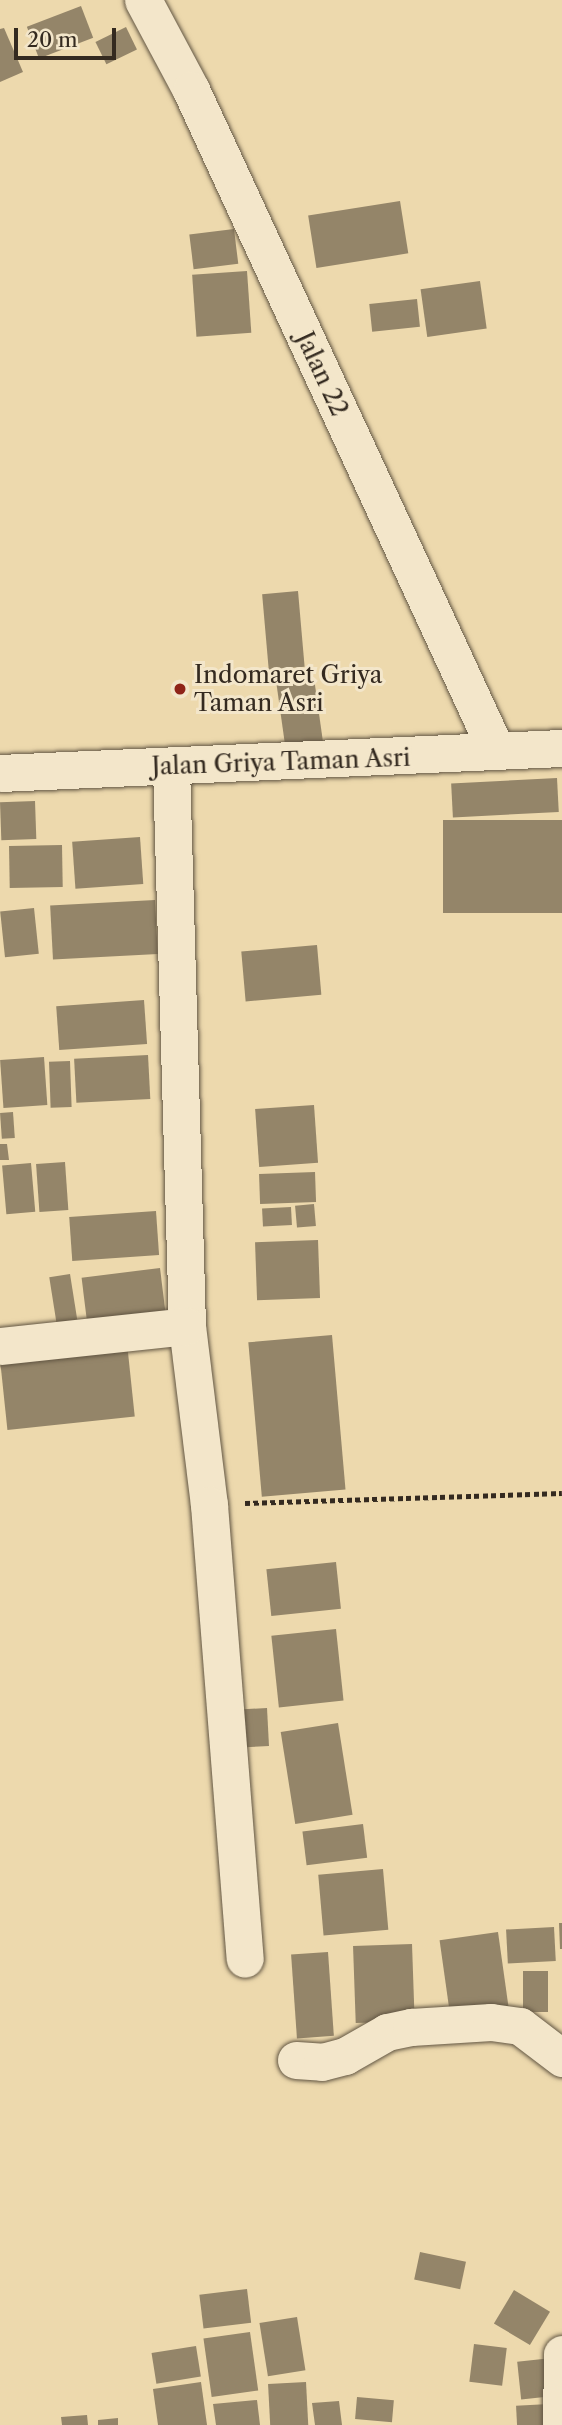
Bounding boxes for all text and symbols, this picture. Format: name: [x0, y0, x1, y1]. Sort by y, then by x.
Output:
scale bar: [18, 14, 119, 58]
text: 20 m: [27, 27, 78, 52]
street label: Jalan 22: [290, 327, 354, 421]
place label: Indomaret Griya Taman Asri: [194, 661, 382, 717]
marker: Indomaret Griya Taman Asri: [172, 681, 188, 697]
street label: Jalan Griya Taman Asri: [150, 743, 412, 781]

